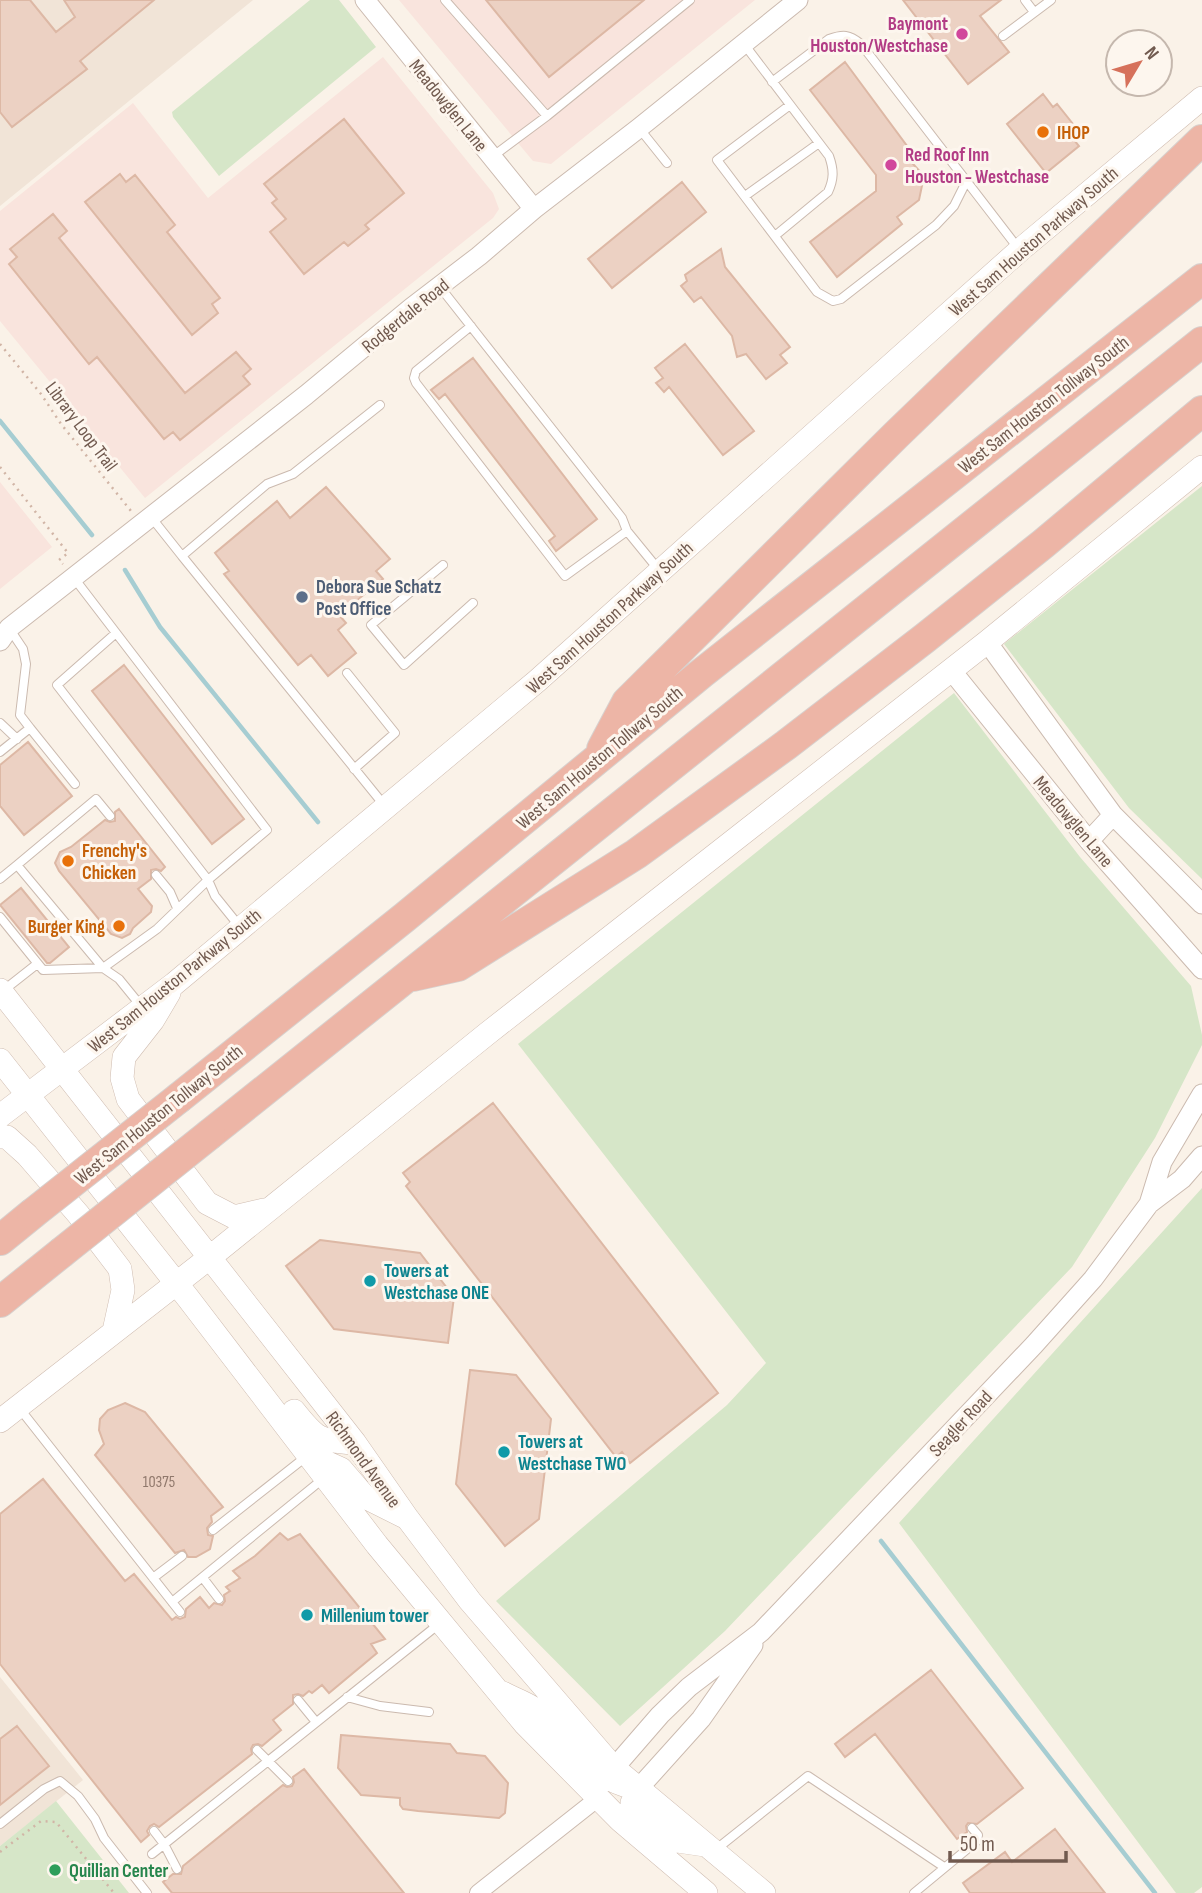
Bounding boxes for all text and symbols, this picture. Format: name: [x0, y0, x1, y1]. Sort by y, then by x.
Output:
place label: Baymont Houston/Westchase: [810, 13, 948, 58]
marker: Baymont Houston/Westchase: [954, 26, 970, 42]
north arrow: [1104, 28, 1174, 98]
text: N: [1139, 42, 1163, 65]
street label: Meadowglen Lane: [404, 55, 492, 157]
place label: IHOP: [1057, 122, 1090, 145]
marker: IHOP: [1035, 124, 1051, 140]
place label: Red Roof Inn Houston - Westchase: [905, 144, 1049, 189]
marker: Red Roof Inn Houston - Westchase: [883, 157, 899, 173]
street label: West Sam Houston Parkway South: [945, 162, 1123, 322]
street label: Rodgerdale Road: [358, 274, 454, 358]
street label: West Sam Houston Tollway South: [954, 331, 1134, 479]
street label: Library Loop Trail: [40, 378, 122, 476]
street label: West Sam Houston Parkway South: [522, 537, 698, 699]
place label: Debora Sue Schatz Post Office: [316, 576, 441, 621]
marker: Debora Sue Schatz Post Office: [294, 589, 310, 605]
street label: West Sam Houston Tollway South: [512, 682, 688, 835]
street label: Meadowglen Lane: [1028, 772, 1118, 872]
place label: Frenchy's Chicken: [82, 840, 147, 885]
marker: Frenchy's Chicken: [60, 853, 76, 869]
street label: West Sam Houston Parkway South: [84, 904, 266, 1058]
place label: Burger King: [28, 916, 105, 939]
marker: Burger King: [111, 918, 127, 934]
street label: West Sam Houston Tollway South: [70, 1040, 248, 1190]
place label: Towers at Westchase ONE: [384, 1260, 489, 1305]
marker: Towers at Westchase ONE: [362, 1273, 378, 1289]
street label: Seagler Road: [925, 1386, 997, 1462]
street label: Richmond Avenue: [320, 1407, 405, 1513]
place label: Towers at Westchase TWO: [518, 1431, 627, 1476]
marker: Towers at Westchase TWO: [496, 1444, 512, 1460]
house number: 10375: [143, 1473, 175, 1492]
place label: Millenium tower: [321, 1605, 429, 1628]
marker: Millenium tower: [299, 1607, 315, 1623]
scale bar: [950, 1820, 1066, 1864]
text: 50 m: [960, 1832, 995, 1857]
place label: Quillian Center: [69, 1860, 169, 1883]
marker: Quillian Center: [47, 1862, 63, 1878]

